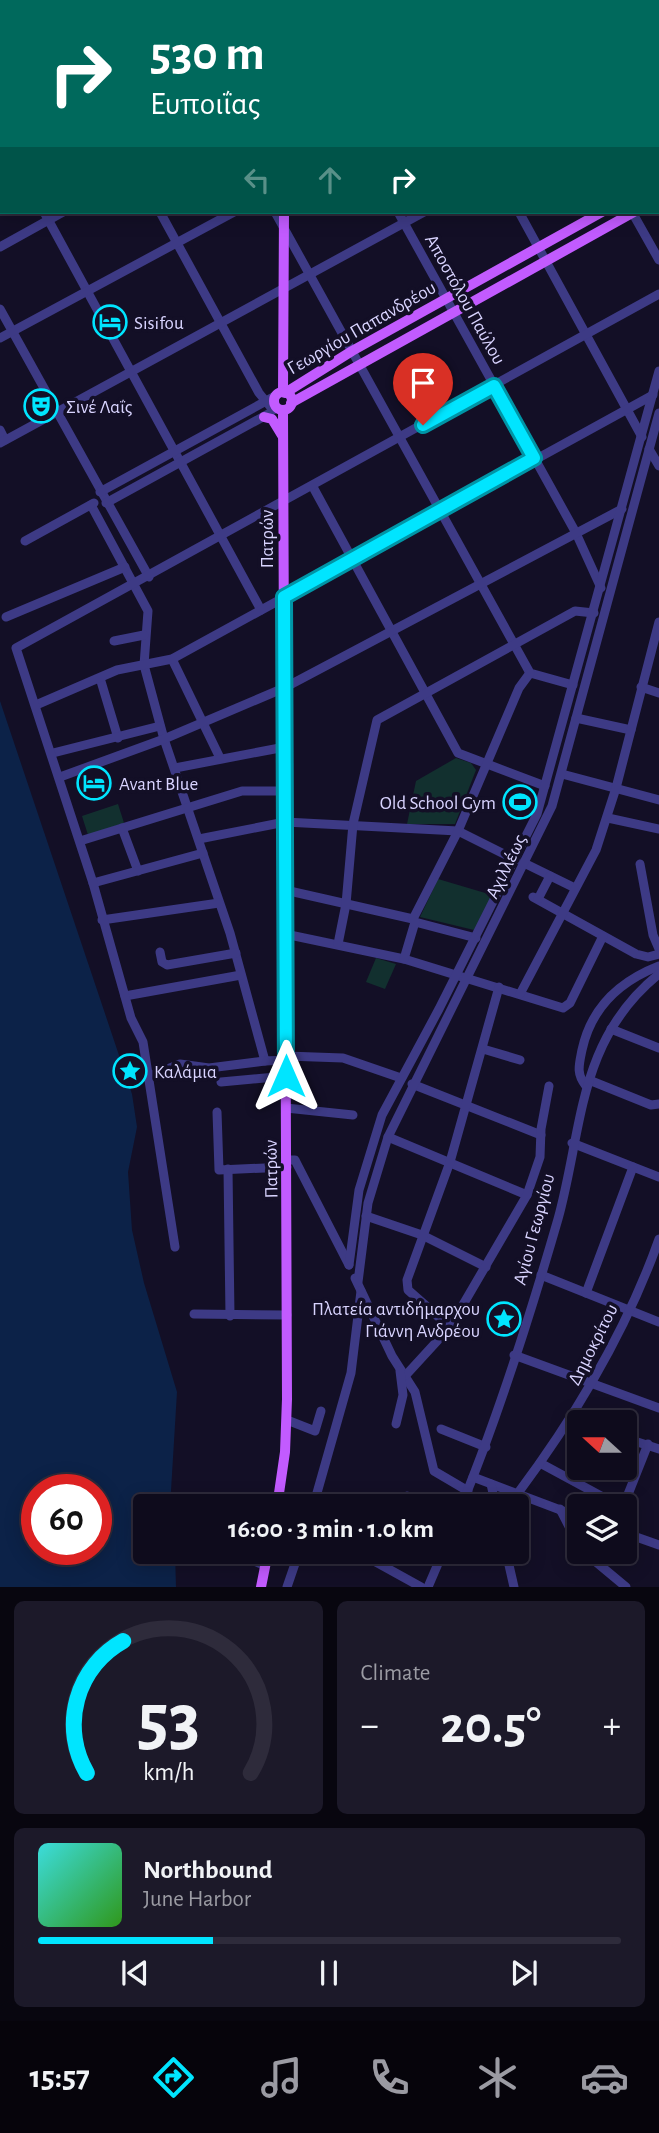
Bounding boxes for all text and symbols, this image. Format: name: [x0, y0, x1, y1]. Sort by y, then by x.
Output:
icon: right: [35, 28, 126, 119]
text: 530 m: [150, 30, 265, 79]
text: Ευποιΐας: [150, 88, 260, 120]
icon: left: [238, 161, 276, 199]
icon: ahead: [311, 161, 349, 199]
icon: right: [384, 161, 422, 199]
street label: Αποστόλου Παύλου: [421, 231, 508, 368]
street label: Γεωργίου Παπανδρέου: [284, 278, 439, 379]
hotel icon: Sisifou: [91, 303, 129, 341]
place label: Sisifou: [134, 314, 184, 333]
pin: [393, 353, 453, 425]
icon: arrive: [404, 364, 442, 402]
theatre icon: Σινέ Λαΐς: [22, 387, 60, 425]
place label: Σινέ Λαΐς: [66, 398, 132, 417]
street label: Πατρών: [258, 510, 277, 568]
hotel icon: Avant Blue: [75, 764, 113, 802]
place label: Avant Blue: [119, 775, 198, 794]
sports icon: Old School Gym: [501, 783, 539, 821]
place label: Old School Gym: [380, 794, 496, 813]
street label: Αχιλλέως: [483, 832, 530, 902]
position arrow: [249, 1039, 323, 1113]
place icon: Καλάμια: [111, 1052, 149, 1090]
place label: Καλάμια: [154, 1063, 217, 1082]
street label: Πατρών: [261, 1139, 282, 1198]
street label: Αγίου Γεωργίου: [510, 1172, 558, 1287]
place label: Πλατεία αντιδήμαρχου Γιάννη Ανδρέου: [312, 1300, 480, 1341]
place icon: Πλατεία αντιδήμαρχου Γιάννη Ανδρέου: [485, 1300, 523, 1338]
street label: Δημοκρίτου: [565, 1301, 622, 1388]
north arrow: [567, 1410, 637, 1480]
map controls: [567, 1410, 637, 1564]
speed limit sign: 60: [21, 1474, 112, 1565]
button: layers: [567, 1494, 637, 1564]
text: 16:00 · 3 min · 1.0 km: [228, 1516, 434, 1542]
text: Climate: [361, 1662, 430, 1685]
text: 53: [137, 1686, 200, 1759]
text: 20.5°: [440, 1700, 541, 1752]
text: −: [361, 1707, 379, 1745]
text: +: [603, 1707, 621, 1745]
text: km/h: [142, 1760, 194, 1785]
text: Northbound: [143, 1857, 272, 1883]
text: June Harbor: [143, 1888, 251, 1911]
icon: previous: [116, 1954, 154, 1992]
icon: pause: [310, 1954, 348, 1992]
icon: next: [505, 1954, 543, 1992]
icon: directions: [149, 2053, 198, 2102]
icon: music: [257, 2053, 306, 2102]
icon: phone: [365, 2053, 414, 2102]
icon: climate: [473, 2053, 522, 2102]
icon: car: [580, 2053, 629, 2102]
text: 15:57: [29, 2061, 90, 2093]

